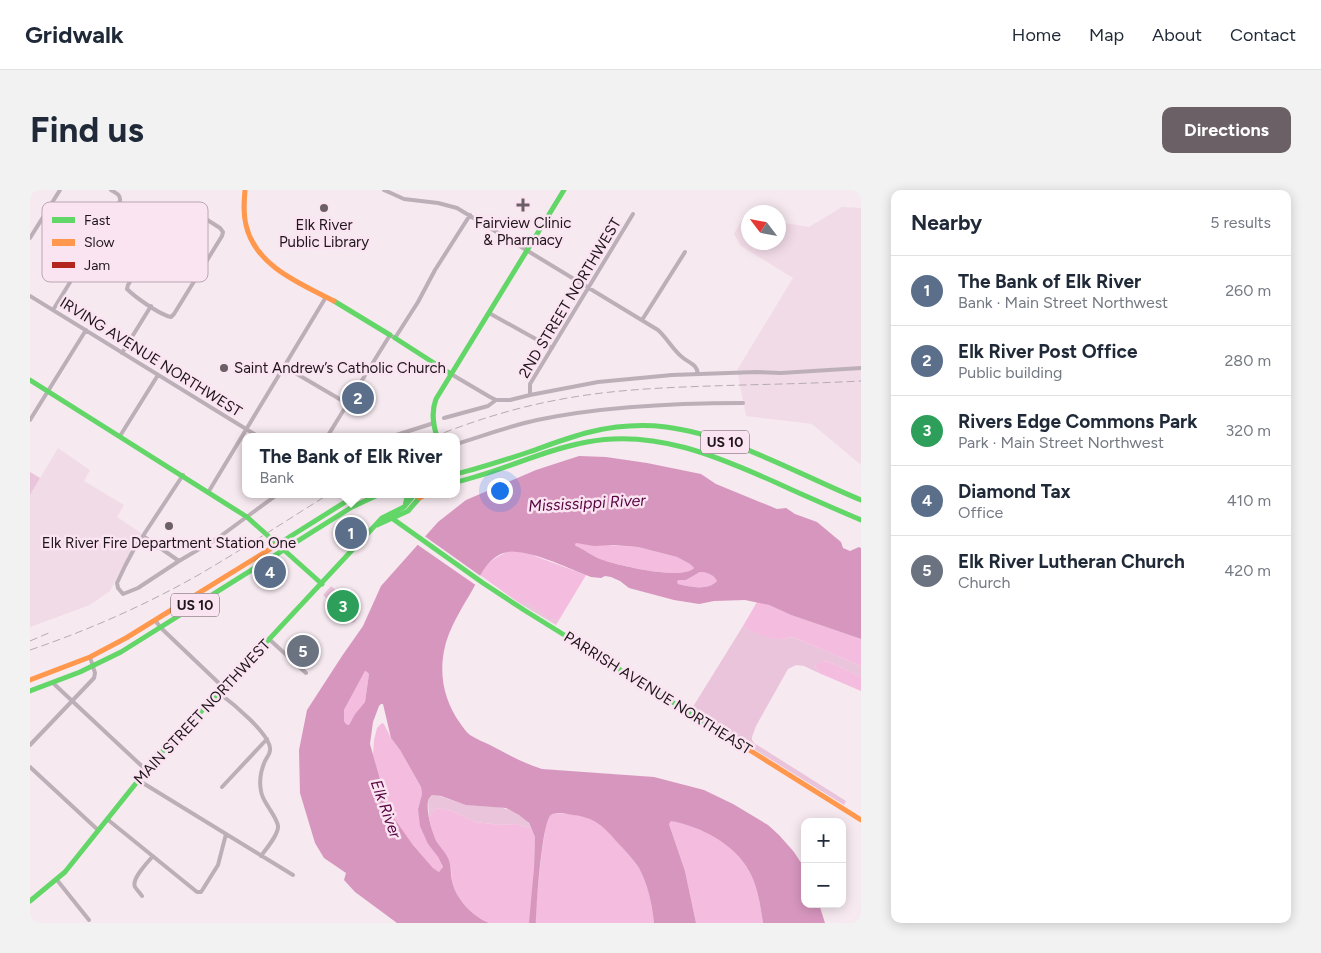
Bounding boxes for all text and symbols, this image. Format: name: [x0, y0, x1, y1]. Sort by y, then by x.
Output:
text: Gridwalk: [25, 20, 124, 49]
text: Home: [1012, 24, 1061, 46]
text: Map: [1089, 24, 1124, 46]
text: About: [1152, 24, 1202, 46]
text: Contact: [1230, 24, 1296, 46]
button: Directions: [1162, 107, 1291, 153]
text: Find us: [30, 109, 144, 151]
marker: Fairview Clinic & Pharmacy: [516, 198, 530, 212]
legend: [42, 202, 208, 282]
marker: Elk River Public Library: [318, 202, 330, 214]
north arrow: [741, 205, 786, 250]
text: Nearby: [911, 210, 982, 235]
text: Fast: [84, 212, 110, 229]
text: 5 results: [1210, 213, 1271, 232]
place label: Fairview Clinic & Pharmacy: [475, 214, 571, 249]
street label: 2ND STREET NORTHWEST: [515, 214, 625, 381]
place label: Elk River Public Library: [279, 216, 369, 251]
text: Slow: [84, 234, 115, 251]
text: Jam: [84, 257, 110, 274]
text: The Bank of Elk River: [958, 270, 1141, 293]
text: 1: [924, 281, 930, 300]
text: 260 m: [1225, 281, 1271, 300]
street label: IRVING AVENUE NORTHWEST: [57, 293, 246, 421]
text: Bank · Main Street Northwest: [958, 293, 1168, 312]
text: Elk River Post Office: [958, 340, 1137, 363]
text: 2: [922, 351, 932, 370]
text: 280 m: [1224, 351, 1271, 370]
place label: Saint Andrew’s Catholic Church: [234, 359, 446, 377]
marker: Saint Andrew’s Catholic Church: [218, 362, 230, 374]
text: Public building: [958, 363, 1062, 382]
pin: 2: [342, 379, 374, 417]
text: Rivers Edge Commons Park: [958, 410, 1198, 433]
text: 3: [923, 421, 931, 440]
text: 320 m: [1226, 421, 1271, 440]
road number: US 10: [701, 430, 749, 454]
popup: [242, 433, 460, 498]
text: Park · Main Street Northwest: [958, 433, 1164, 452]
text: The Bank of Elk River: [259, 445, 443, 468]
text: Bank: [259, 468, 294, 487]
your location: [487, 478, 513, 504]
text: Diamond Tax: [958, 480, 1071, 503]
water label: Mississippi River: [528, 490, 647, 516]
text: 4: [922, 491, 932, 510]
text: 410 m: [1227, 491, 1271, 510]
text: Office: [958, 503, 1003, 522]
pin: 1: [335, 514, 367, 552]
marker: Elk River Fire Department Station One: [163, 520, 175, 532]
place label: Elk River Fire Department Station One: [42, 534, 296, 552]
text: Elk River Lutheran Church: [958, 550, 1185, 573]
pin: 4: [254, 553, 286, 591]
text: 5: [922, 561, 932, 580]
text: 420 m: [1224, 561, 1271, 580]
text: Church: [958, 573, 1010, 592]
pin: 3: [327, 587, 359, 625]
road number: US 10: [171, 594, 219, 616]
street label: PARRISH AVENUE NORTHEAST: [561, 628, 756, 759]
pin: 5: [287, 632, 319, 670]
street label: MAIN STREET NORTHWEST: [130, 635, 274, 788]
water label: Elk River: [367, 777, 406, 841]
map controls: [801, 818, 846, 908]
button: +: [801, 818, 846, 863]
button: −: [801, 863, 846, 908]

